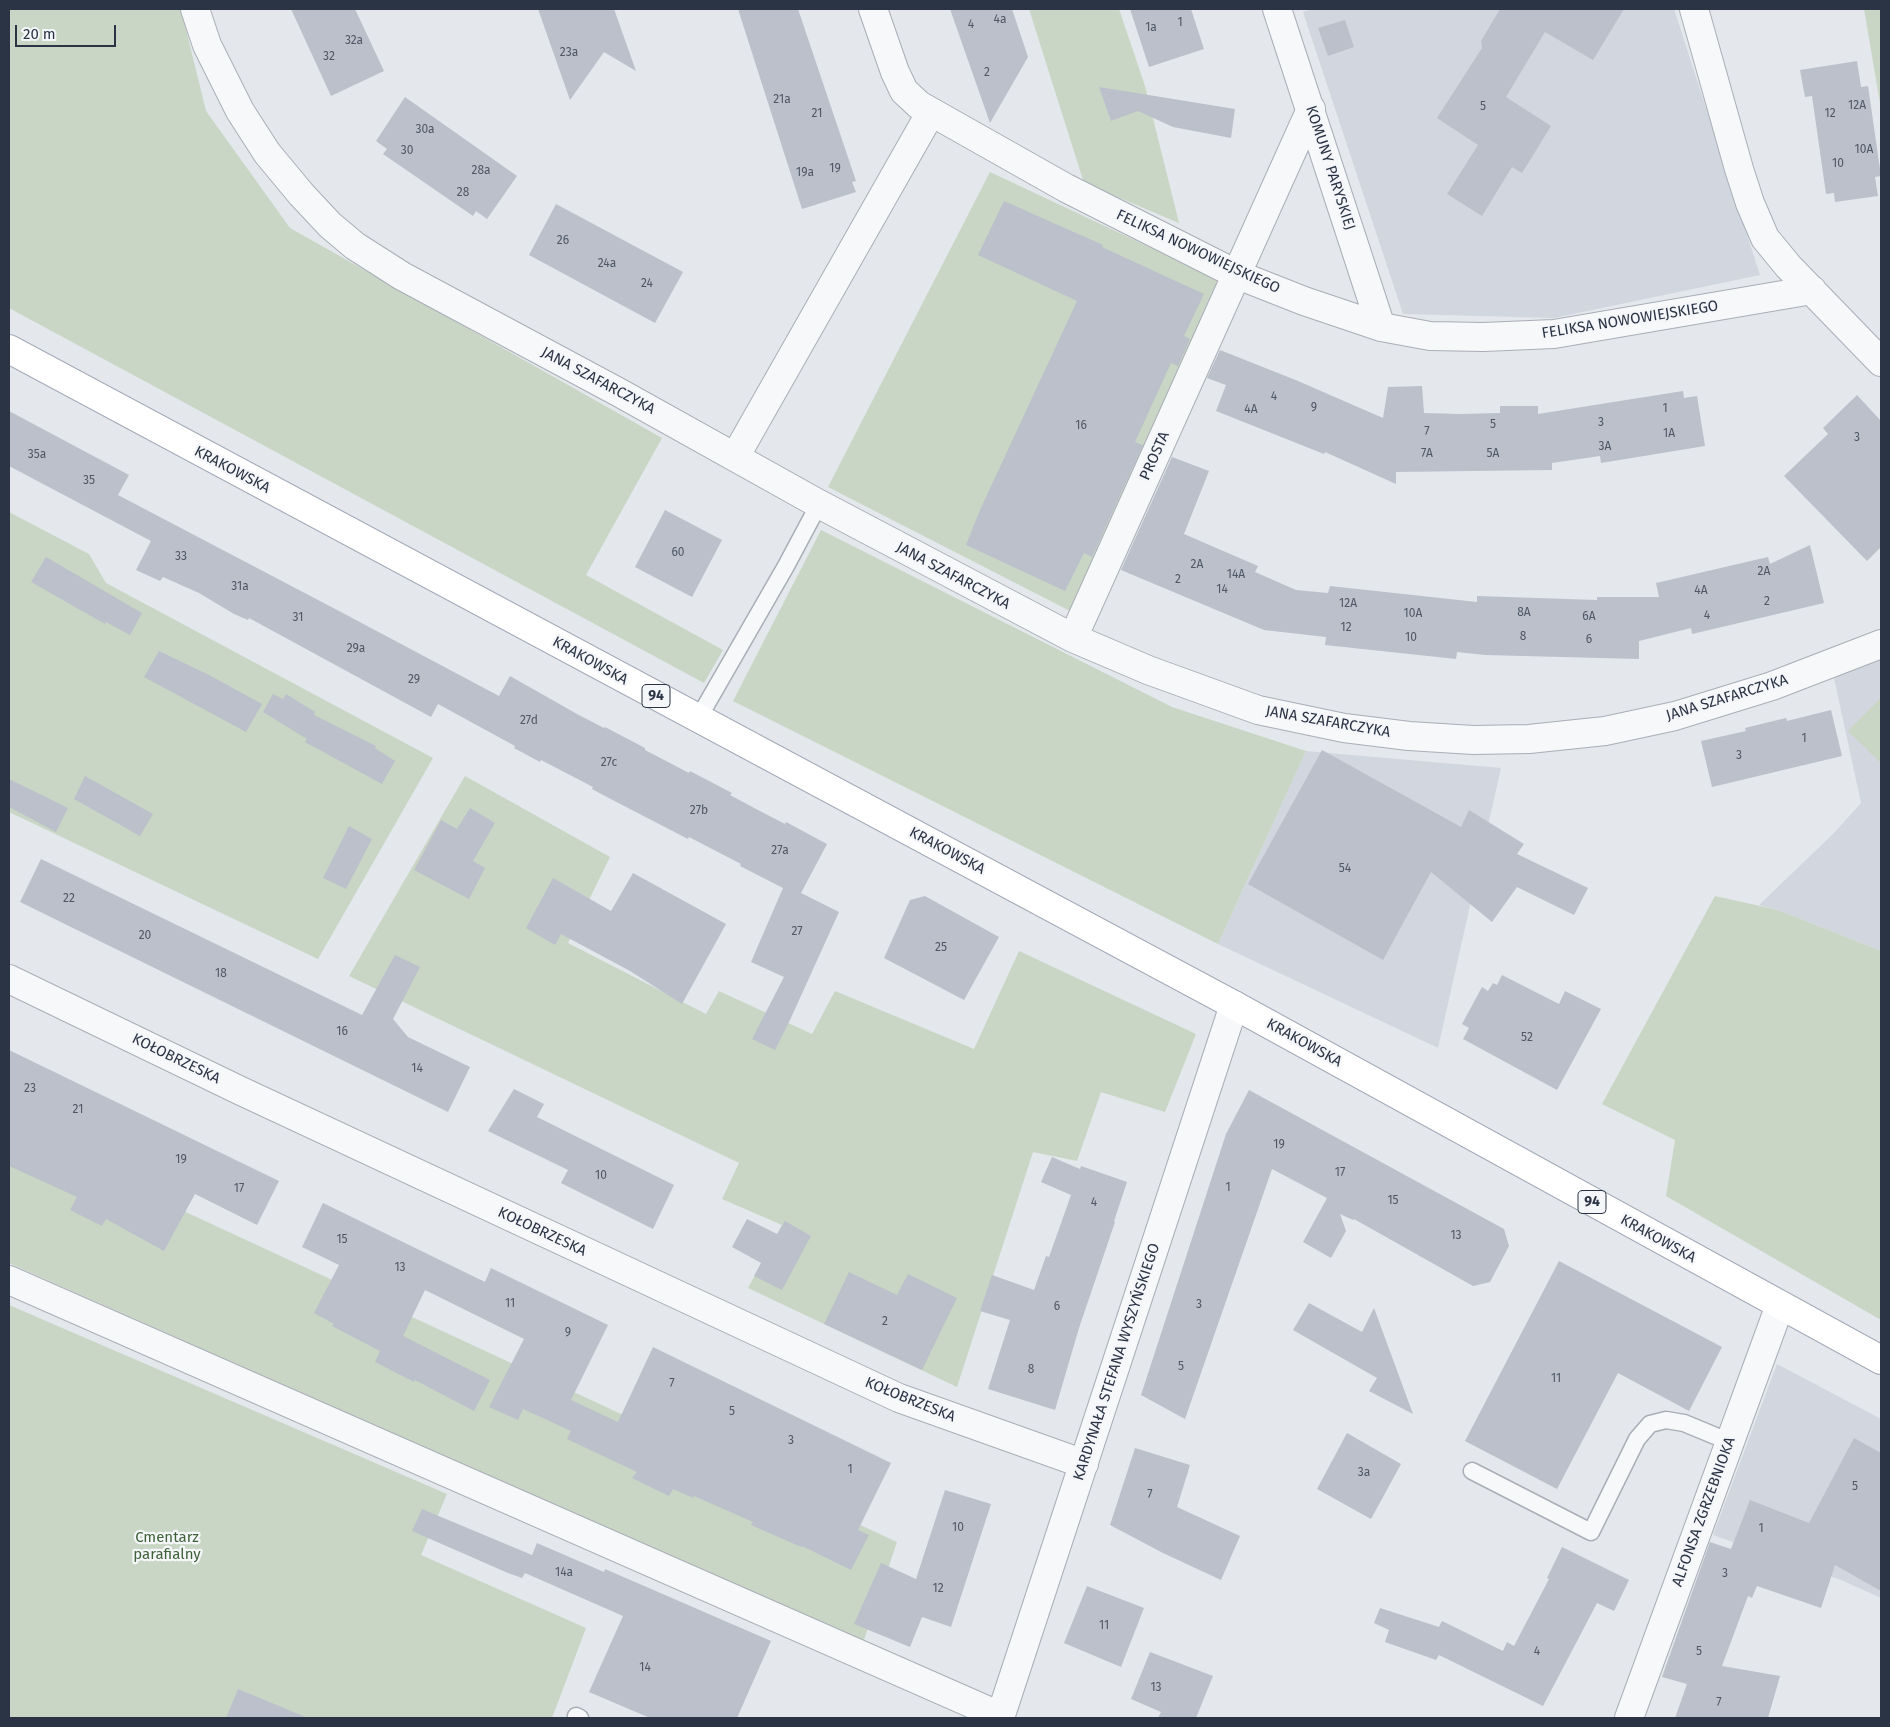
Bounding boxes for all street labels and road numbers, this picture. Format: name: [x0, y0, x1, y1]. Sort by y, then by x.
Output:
street label: KOMUNY PARYSKIEJ: [1301, 103, 1359, 233]
street label: FELIKSA NOWOWIEJSKIEGO: [1113, 206, 1283, 298]
street label: FELIKSA NOWOWIEJSKIEGO: [1540, 297, 1720, 343]
street label: JANA SZAFARCZYKA: [538, 343, 658, 419]
street label: PROSTA: [1136, 429, 1174, 483]
street label: KRAKOWSKA: [191, 442, 273, 498]
street label: JANA SZAFARCZYKA: [893, 538, 1013, 614]
street label: KRAKOWSKA: [549, 633, 631, 689]
street label: JANA SZAFARCZYKA: [1664, 671, 1790, 725]
road number: 94: [642, 684, 670, 708]
street label: JANA SZAFARCZYKA: [1264, 702, 1392, 742]
street label: KRAKOWSKA: [906, 823, 988, 879]
street label: KRAKOWSKA: [1263, 1015, 1345, 1071]
street label: KOŁOBRZESKA: [129, 1030, 223, 1088]
road number: 94: [1578, 1190, 1606, 1214]
street label: KOŁOBRZESKA: [495, 1204, 589, 1260]
street label: KRAKOWSKA: [1617, 1211, 1699, 1267]
street label: KARDYNAŁA STEFANA WYSZYŃSKIEGO: [1070, 1241, 1164, 1483]
street label: KOŁOBRZESKA: [862, 1374, 958, 1426]
street label: ALFONSA ZGRZEBNIOKA: [1669, 1435, 1739, 1589]

